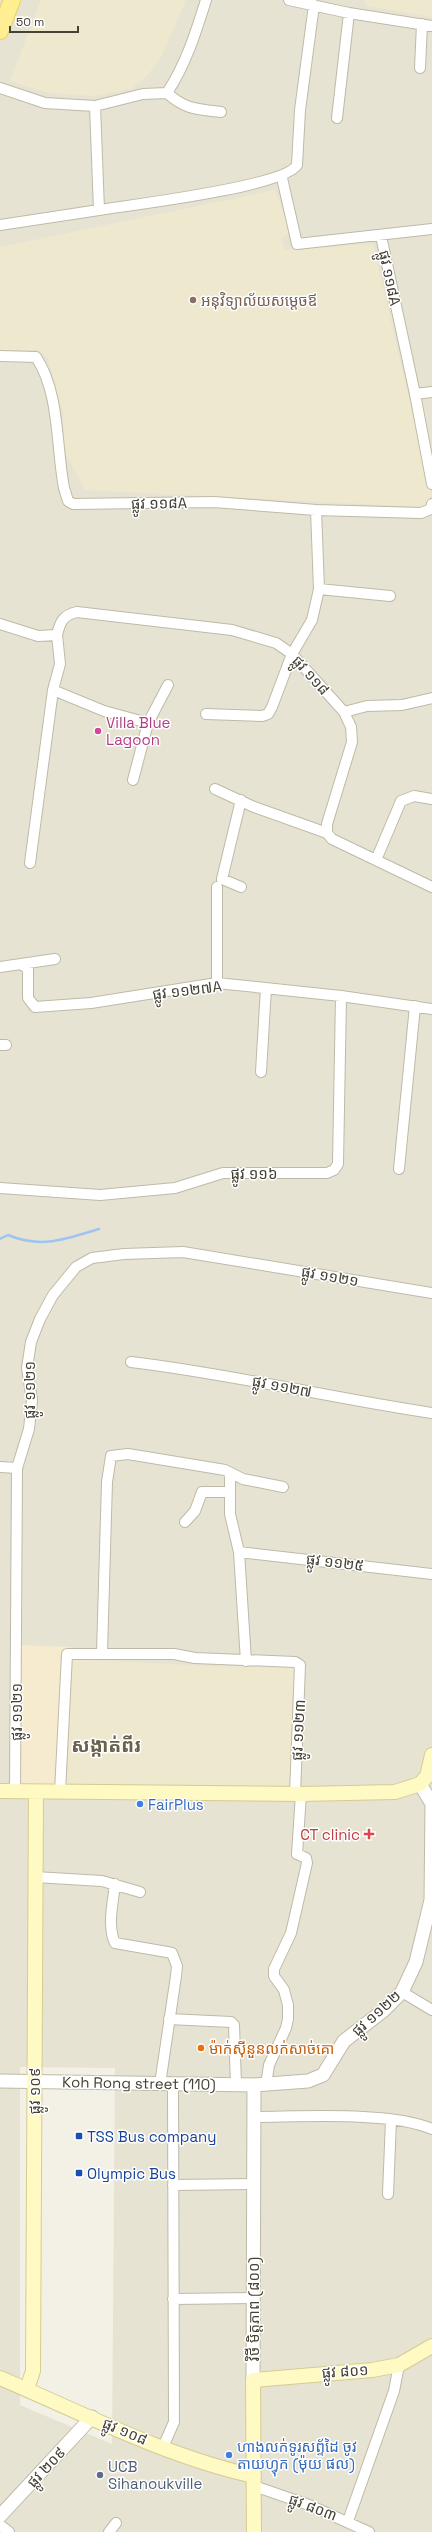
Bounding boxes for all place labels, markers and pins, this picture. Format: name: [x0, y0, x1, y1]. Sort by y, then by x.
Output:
place label: អនុវិទ្យាល័យសម្តេចឪ: [201, 291, 317, 310]
marker: អនុវិទ្យាល័យសម្តេចឪ: [188, 295, 198, 305]
place label: Villa Blue Lagoon: [106, 713, 171, 749]
marker: Villa Blue Lagoon: [93, 726, 103, 736]
place label: FairPlus: [148, 1795, 204, 1814]
marker: FairPlus: [135, 1799, 145, 1809]
place label: CT clinic: [300, 1825, 360, 1844]
marker: CT clinic: [363, 1828, 375, 1840]
place label: ម៉ាក់សុីនួនលក់សាច់គោ: [209, 2039, 334, 2058]
marker: ម៉ាក់សុីនួនលក់សាច់គោ: [196, 2043, 206, 2053]
place label: TSS Bus company: [87, 2127, 216, 2146]
marker: TSS Bus company: [74, 2131, 84, 2141]
place label: Olympic Bus: [87, 2164, 176, 2183]
marker: Olympic Bus: [74, 2168, 84, 2178]
place label: ហាងលក់ទូរសព្ទ័ដៃ ចូវ តាយហ្វុក (ម៉ុយ ផល): [237, 2437, 357, 2477]
marker: ហាងលក់ទូរសព្ទ័ដៃ ចូវ តាយហ្វុក (ម៉ុយ ផល): [224, 2450, 234, 2460]
place label: UCB Sihanoukville: [108, 2457, 203, 2493]
marker: UCB Sihanoukville: [95, 2470, 105, 2480]

